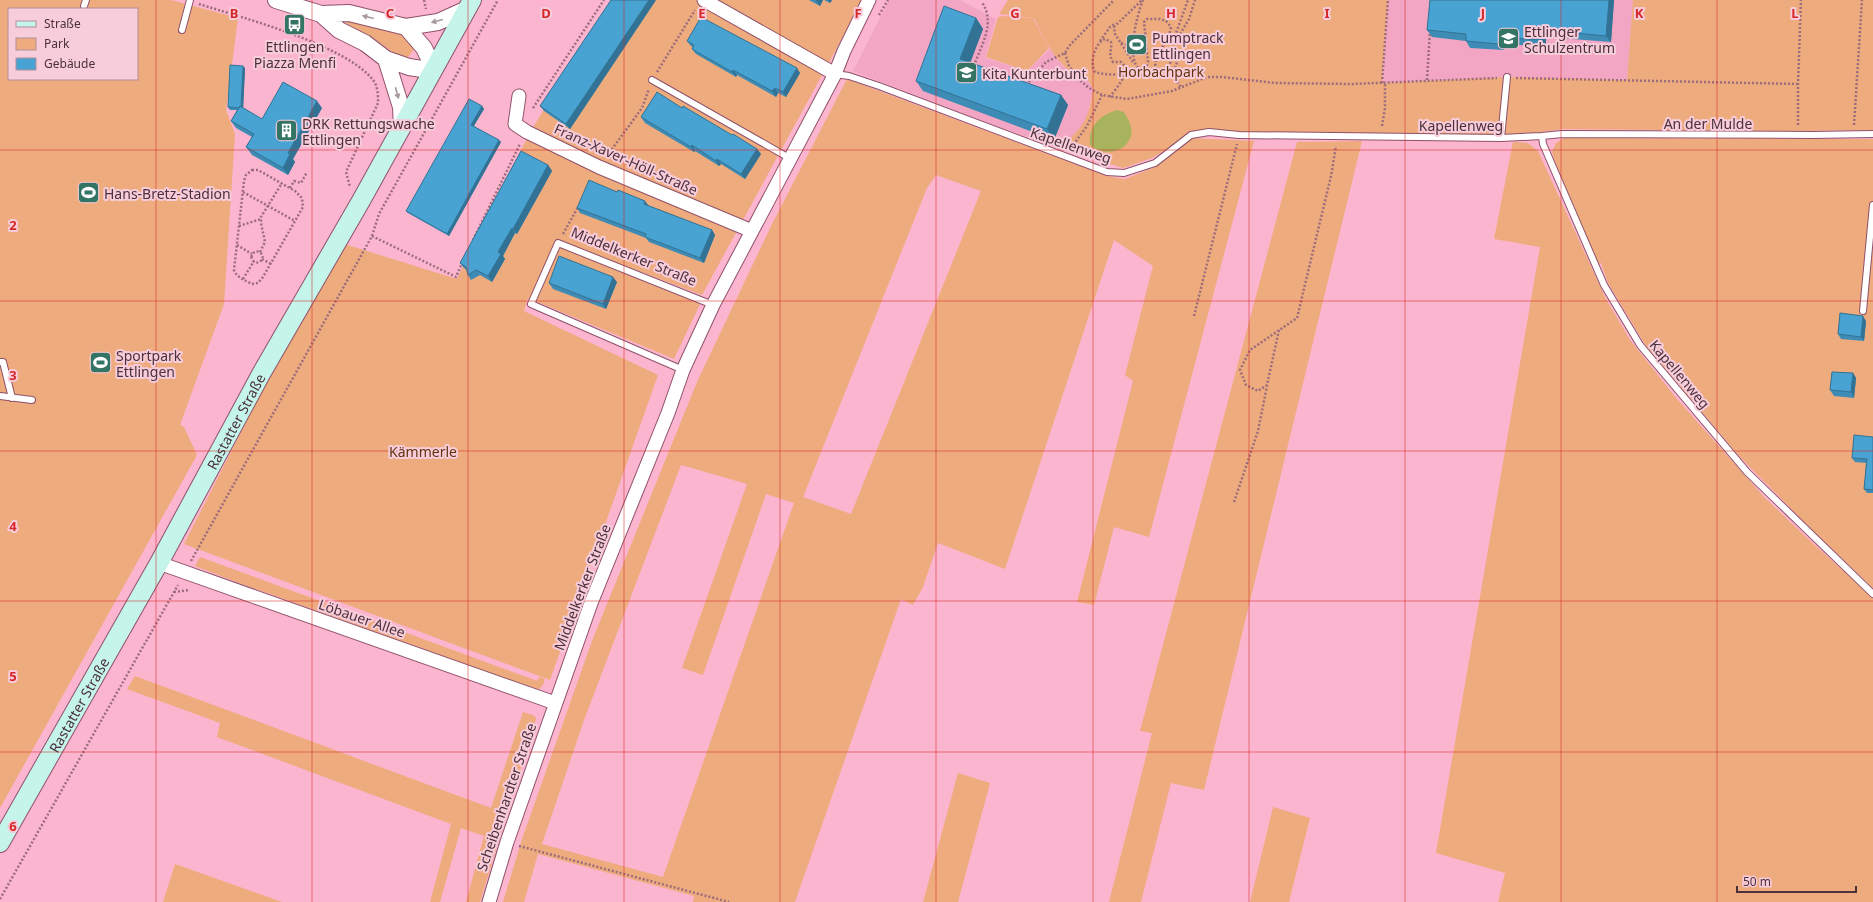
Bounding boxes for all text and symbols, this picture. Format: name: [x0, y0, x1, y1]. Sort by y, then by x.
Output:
text: B: [230, 4, 238, 22]
text: C: [386, 4, 394, 22]
text: D: [541, 4, 551, 22]
text: E: [698, 4, 706, 22]
text: F: [854, 4, 862, 22]
text: G: [1010, 4, 1020, 22]
text: H: [1166, 4, 1176, 22]
text: I: [1324, 4, 1330, 22]
text: J: [1480, 4, 1485, 22]
text: K: [1635, 4, 1644, 22]
text: L: [1791, 4, 1799, 22]
legend: [8, 8, 138, 80]
bus stop icon: Ettlingen Piazza Menfi: [282, 11, 308, 37]
one-way arrow: [362, 14, 374, 20]
text: Straße: [44, 15, 81, 32]
one-way arrow: [431, 18, 443, 24]
place label: Ettlinger Schulzentrum: [1524, 22, 1615, 57]
school or university icon: Ettlinger Schulzentrum: [1495, 26, 1521, 52]
place label: Pumptrack Ettlingen: [1152, 28, 1224, 63]
sports icon: Pumptrack Ettlingen: [1124, 32, 1150, 58]
text: Park: [44, 35, 70, 52]
place label: Ettlingen Piazza Menfi: [254, 37, 336, 72]
text: Gebäude: [44, 55, 95, 72]
school or university icon: Kita Kunterbunt: [954, 60, 980, 86]
park label: Horbachpark: [1118, 62, 1205, 81]
place label: Kita Kunterbunt: [982, 64, 1087, 83]
one-way arrow: [394, 87, 400, 99]
place label: DRK Rettungswache Ettlingen: [302, 114, 435, 149]
street label: An der Mulde: [1664, 114, 1752, 133]
street label: Kapellenweg: [1419, 116, 1503, 135]
building icon: DRK Rettungswache Ettlingen: [274, 118, 300, 144]
street label: Franz-Xaver-Höll-Straße: [551, 119, 701, 199]
street label: Kapellenweg: [1028, 122, 1114, 168]
sports icon: Hans-Bretz-Stadion: [75, 180, 101, 206]
place label: Hans-Bretz-Stadion: [104, 184, 231, 203]
text: 2: [9, 216, 17, 234]
street label: Middelkerker Straße: [568, 222, 700, 290]
street label: Kapellenweg: [1646, 336, 1714, 412]
place label: Sportpark Ettlingen: [116, 346, 182, 381]
sports icon: Sportpark Ettlingen: [88, 350, 114, 376]
text: 3: [9, 366, 17, 384]
street label: Rastatter Straße: [202, 370, 269, 473]
park label: Kämmerle: [389, 442, 457, 461]
text: 4: [9, 517, 17, 535]
street label: Middelkerker Straße: [549, 521, 615, 653]
street label: Löbauer Allee: [316, 594, 408, 642]
street label: Rastatter Straße: [44, 654, 113, 756]
text: 5: [9, 667, 17, 685]
street label: Scheibenhardter Straße: [472, 720, 540, 874]
text: 6: [9, 817, 17, 835]
scale bar: [1737, 868, 1856, 894]
text: 50 m: [1743, 873, 1771, 890]

